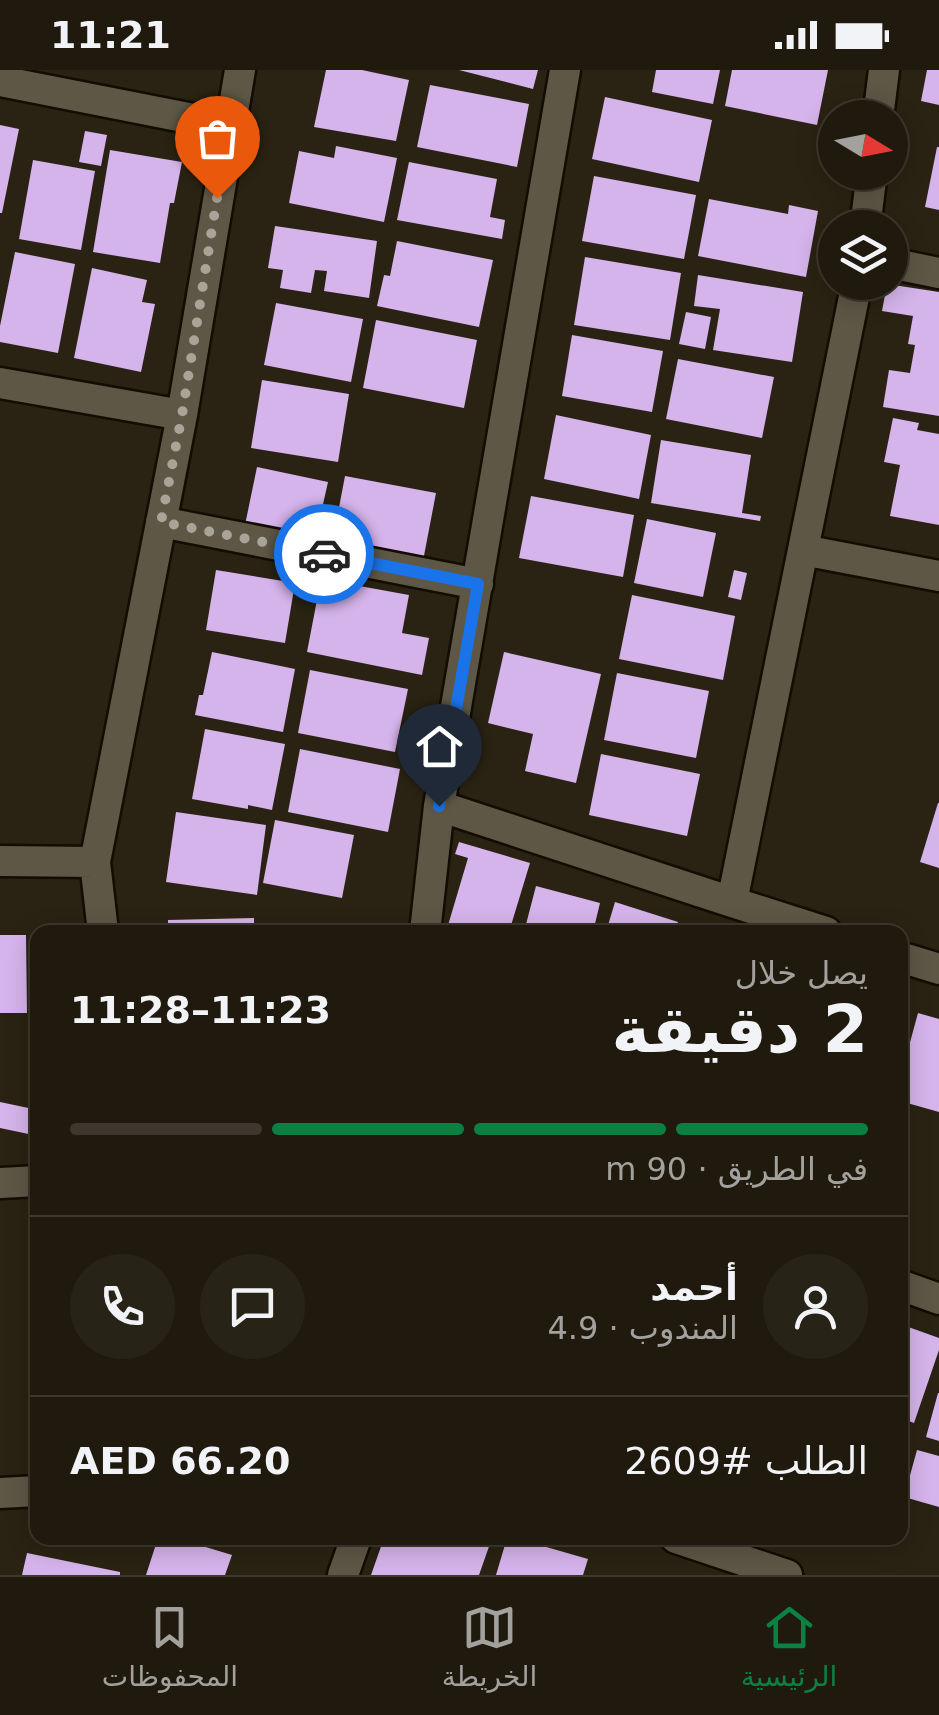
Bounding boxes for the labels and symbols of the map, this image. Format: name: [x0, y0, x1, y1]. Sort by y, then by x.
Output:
pin: [175, 96, 260, 199]
north arrow: [818, 100, 908, 190]
courier: [274, 504, 374, 604]
pin: [397, 704, 482, 807]

